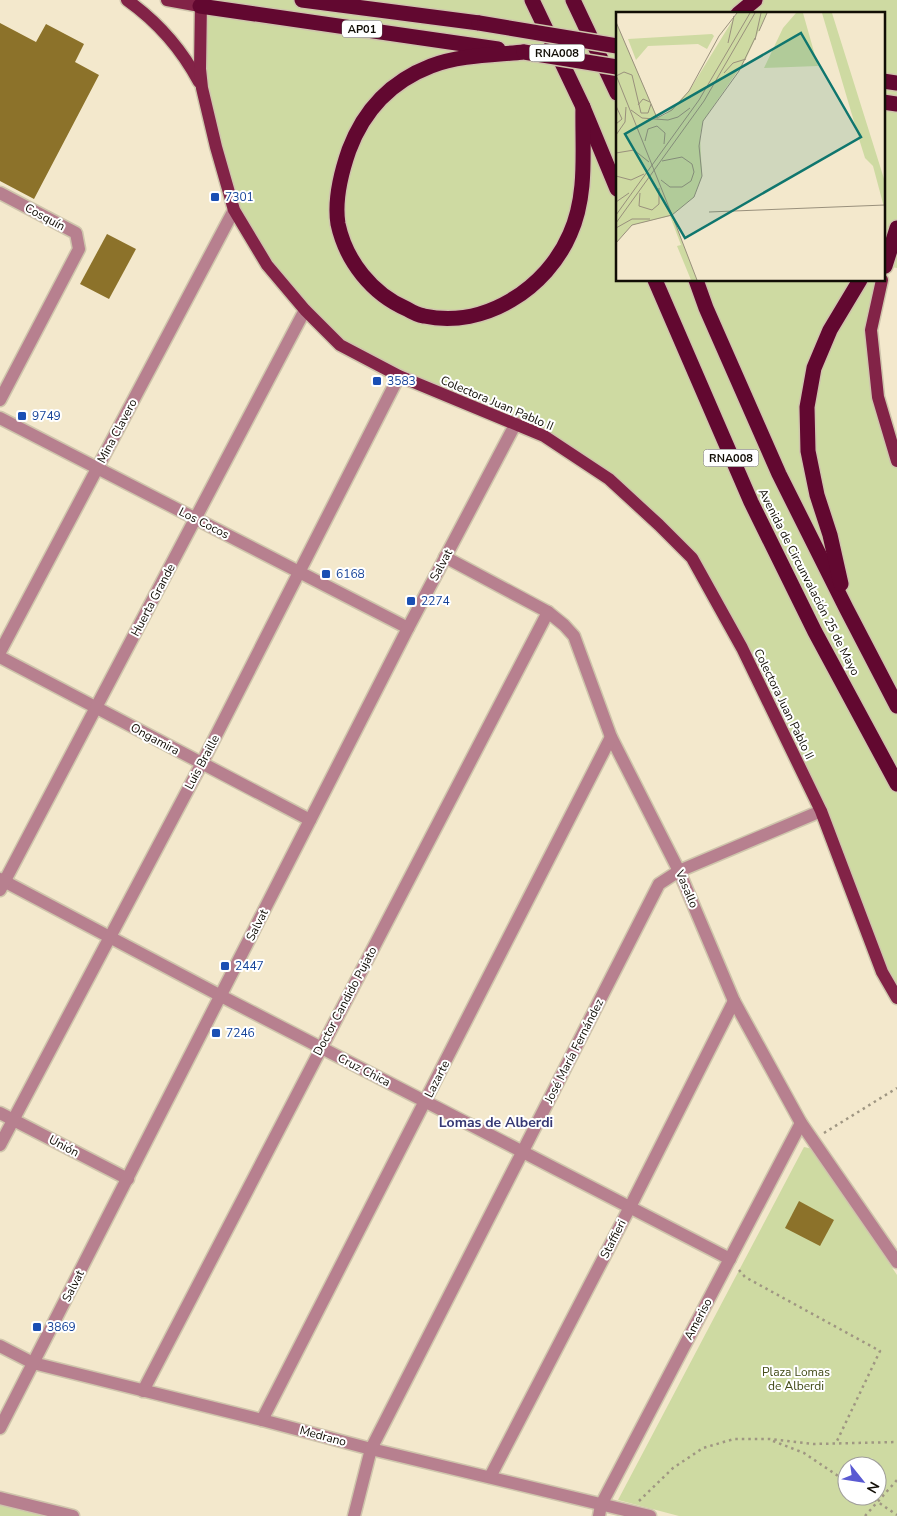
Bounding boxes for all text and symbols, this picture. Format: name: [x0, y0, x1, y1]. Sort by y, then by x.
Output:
inset map: [616, 12, 884, 281]
road number: AP01: [342, 20, 382, 38]
road number: RNA008: [530, 44, 584, 62]
place label: 7301: [225, 189, 254, 205]
marker: 7301: [209, 191, 221, 203]
street label: Cosquín: [22, 200, 68, 234]
street label: Colectora Juan Pablo II: [438, 372, 556, 434]
place label: 3583: [387, 373, 416, 389]
marker: 3583: [371, 375, 383, 387]
street label: Mina Clavero: [93, 396, 141, 466]
place label: 9749: [32, 408, 61, 424]
marker: 9749: [16, 410, 28, 422]
road number: RNA008: [704, 449, 758, 466]
street label: Avenida de Circunvalación 25 de Mayo: [755, 486, 863, 679]
street label: Los Cocos: [176, 504, 232, 543]
street label: Salvat: [426, 546, 456, 584]
street label: Huerta Grande: [127, 561, 179, 639]
place label: 6168: [336, 566, 365, 582]
marker: 6168: [320, 568, 332, 580]
place label: 2274: [421, 593, 450, 609]
marker: 2274: [405, 595, 417, 607]
street label: Colectora Juan Pablo II: [750, 646, 818, 762]
street label: Ongamira: [128, 719, 182, 759]
street label: Luis Braille: [181, 732, 223, 792]
street label: Vasallo: [671, 867, 702, 911]
street label: Salvat: [242, 906, 272, 944]
street label: Doctor Candido Pujato: [309, 943, 381, 1058]
place label: 2447: [235, 958, 264, 974]
marker: 2447: [219, 960, 231, 972]
street label: José María Fernández: [540, 996, 607, 1107]
place label: 7246: [226, 1025, 255, 1041]
marker: 7246: [210, 1027, 222, 1039]
street label: Cruz Chica: [335, 1050, 393, 1090]
street label: Lazarte: [421, 1058, 453, 1100]
district label: Lomas de Alberdi: [439, 1113, 553, 1132]
street label: Unión: [46, 1131, 82, 1161]
street label: Staffieri: [596, 1217, 630, 1261]
street label: Salvat: [58, 1267, 88, 1305]
street label: Ameriso: [680, 1295, 716, 1343]
place label: 3869: [47, 1319, 76, 1335]
marker: 3869: [31, 1321, 43, 1333]
park label: Plaza Lomas de Alberdi: [762, 1364, 830, 1394]
street label: Medrano: [298, 1422, 348, 1450]
north arrow: [837, 1456, 887, 1506]
text: N: [862, 1478, 884, 1497]

